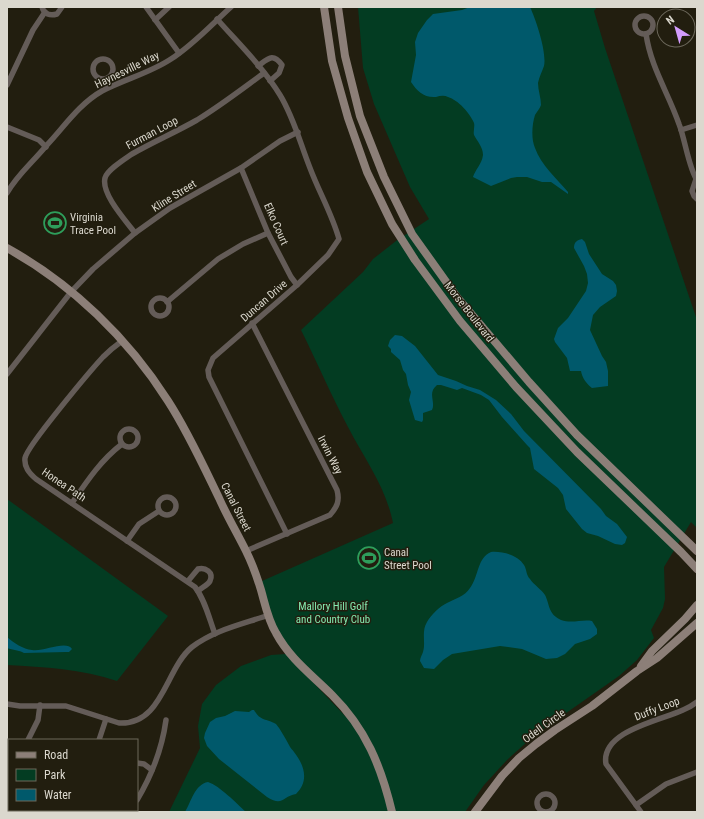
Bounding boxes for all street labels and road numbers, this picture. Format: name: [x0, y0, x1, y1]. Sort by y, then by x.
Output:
street label: Haynesville Way: [93, 49, 162, 91]
street label: Furman Loop: [124, 114, 180, 152]
street label: Kline Street: [149, 177, 199, 215]
street label: Elko Court: [261, 201, 291, 247]
street label: Duncan Drive: [238, 277, 290, 325]
street label: Morse Boulevard: [441, 279, 497, 345]
street label: Irwin Way: [315, 433, 345, 477]
street label: Honea Path: [39, 465, 89, 505]
street label: Canal Street: [218, 480, 254, 534]
street label: Duffy Loop: [633, 694, 681, 724]
street label: Odell Circle: [520, 706, 568, 746]

